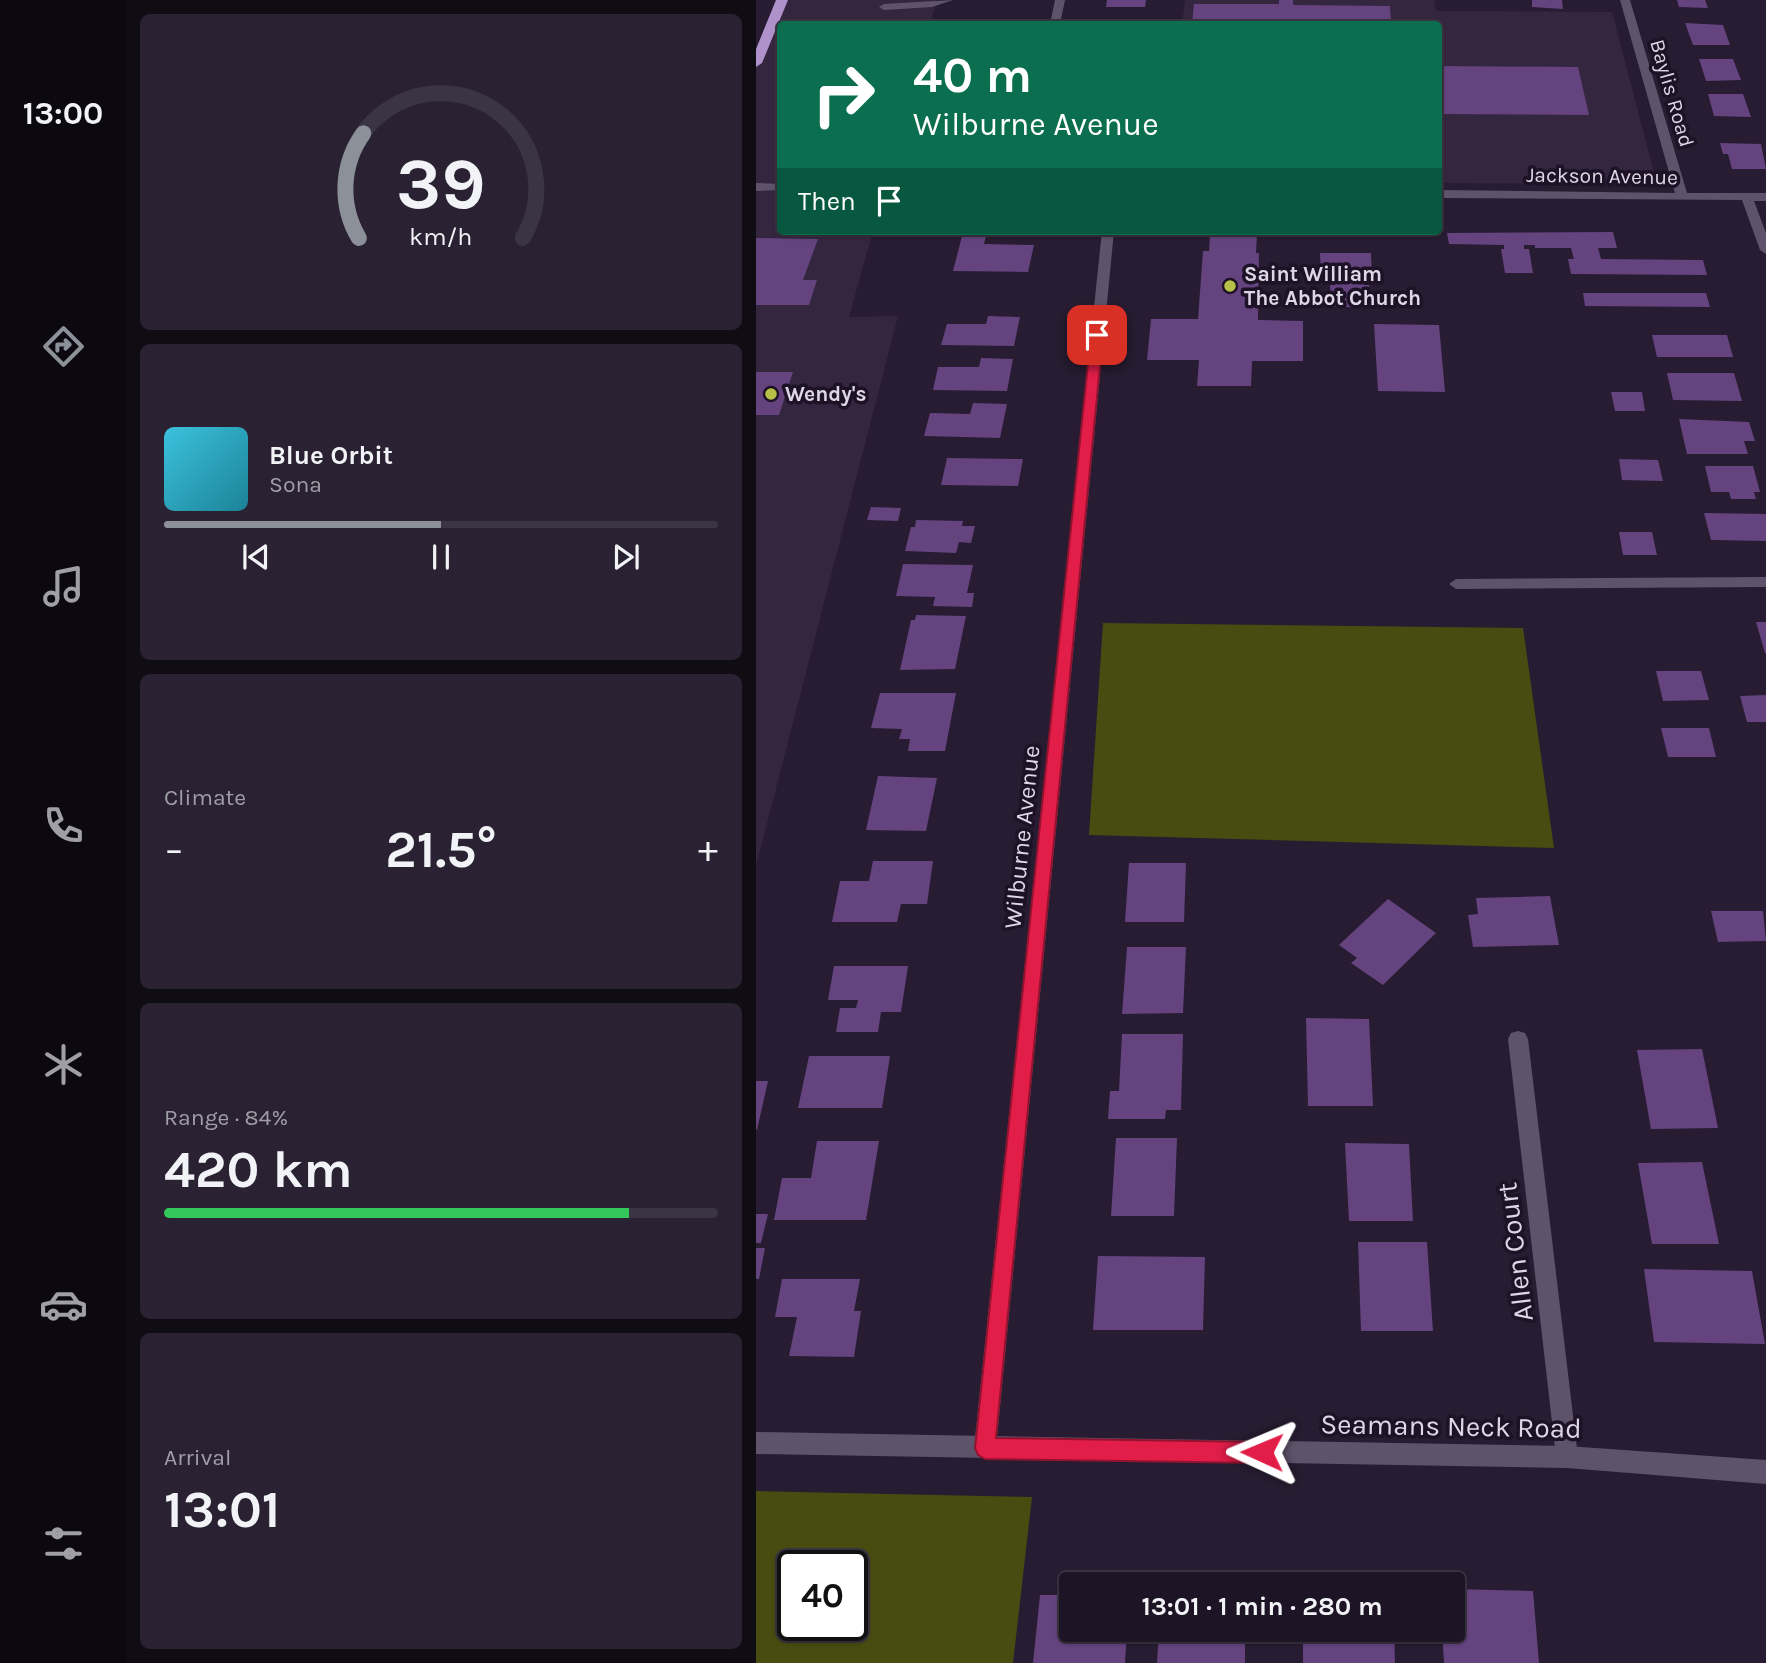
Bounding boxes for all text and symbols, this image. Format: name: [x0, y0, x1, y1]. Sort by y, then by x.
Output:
street label: Baylis Road: [1645, 36, 1699, 150]
text: 40 m: [913, 47, 1032, 104]
icon: right: [798, 49, 889, 140]
text: 13:00: [23, 95, 103, 132]
text: Wilburne Avenue: [913, 106, 1159, 143]
text: 39: [396, 141, 486, 226]
street label: Jackson Avenue: [1526, 163, 1678, 189]
icon: arrive: [870, 182, 908, 220]
text: Then: [798, 186, 856, 217]
text: km/h: [409, 222, 473, 251]
place label: Saint William The Abbot Church: [1244, 262, 1421, 310]
marker: Saint William The Abbot Church: [1222, 278, 1238, 294]
pin: [1067, 305, 1127, 365]
icon: arrive: [1078, 316, 1116, 354]
icon: directions: [39, 322, 88, 371]
place label: Wendy's: [785, 382, 867, 406]
marker: Wendy's: [763, 386, 779, 402]
text: Blue Orbit: [269, 440, 393, 471]
text: Sona: [269, 471, 322, 498]
icon: previous: [237, 538, 275, 576]
icon: pause: [422, 538, 460, 576]
icon: next: [607, 538, 645, 576]
icon: music: [39, 562, 88, 611]
street label: Wilburne Avenue: [998, 744, 1046, 930]
text: Climate: [164, 784, 246, 811]
icon: phone: [39, 801, 88, 850]
text: 21.5°: [385, 819, 497, 880]
text: −: [164, 827, 184, 872]
text: +: [698, 827, 718, 872]
icon: climate: [39, 1040, 88, 1089]
text: Range · 84%: [164, 1104, 288, 1131]
text: 420 km: [164, 1139, 353, 1200]
street label: Allen Court: [1490, 1181, 1540, 1323]
icon: car: [39, 1280, 88, 1329]
street label: Seamans Neck Road: [1320, 1407, 1582, 1445]
position arrow: [1225, 1415, 1299, 1489]
text: Arrival: [164, 1444, 231, 1471]
text: 13:01: [164, 1479, 280, 1540]
icon: filters: [39, 1519, 88, 1568]
speed limit sign: 40: [777, 1550, 868, 1641]
text: 13:01 · 1 min · 280 m: [1141, 1591, 1383, 1622]

